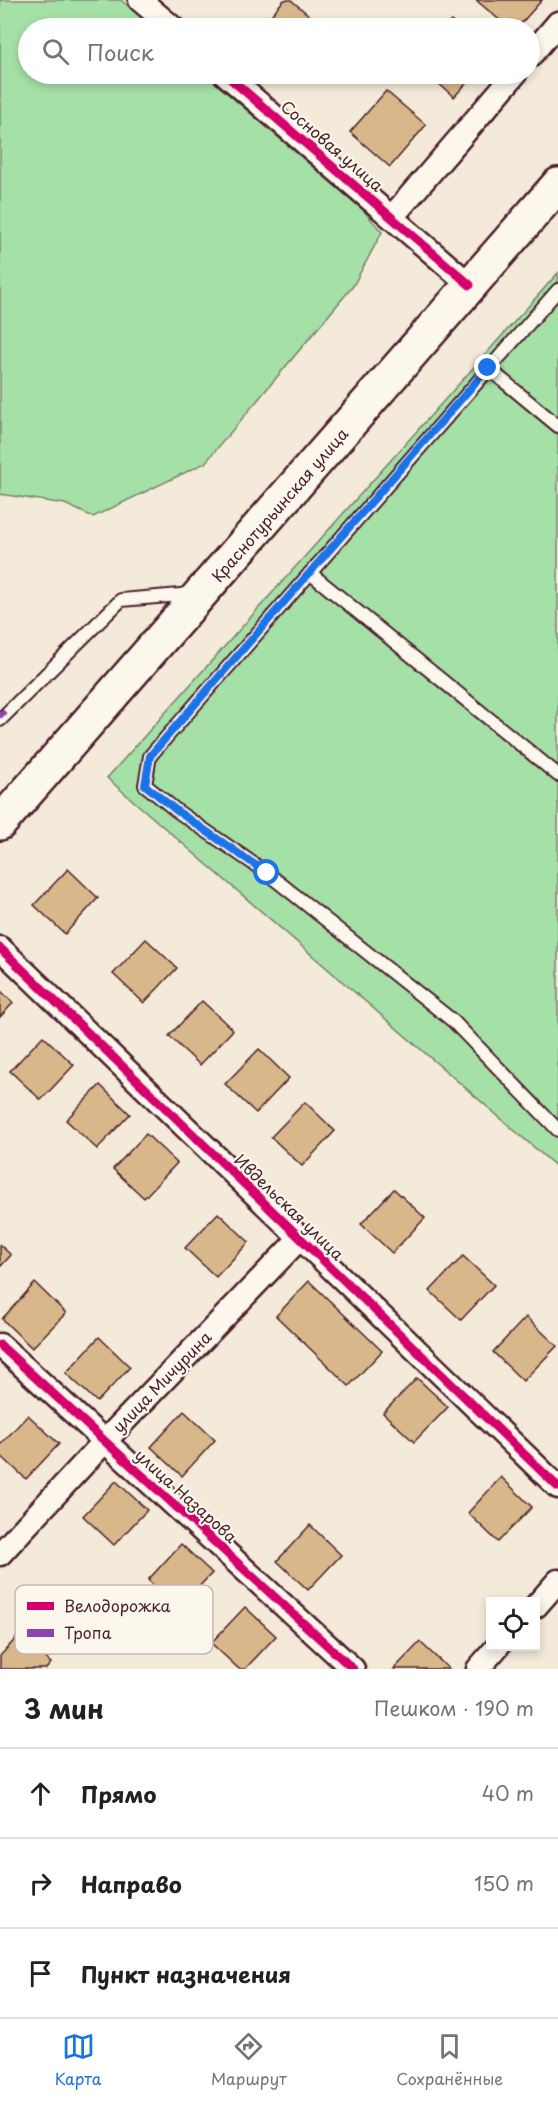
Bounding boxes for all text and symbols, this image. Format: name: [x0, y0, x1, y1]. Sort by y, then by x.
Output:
search box: [18, 18, 540, 84]
icon: search: [39, 35, 72, 68]
text: Поиск: [87, 35, 154, 68]
street label: Сосновая улица: [276, 94, 389, 196]
route end: [474, 354, 500, 380]
street label: Краснотурьинская улица: [205, 422, 353, 587]
route start: [253, 859, 279, 885]
street label: Ивдельская улица: [229, 1148, 350, 1265]
street label: улица Мичурина: [106, 1325, 216, 1438]
street label: улица Назарова: [130, 1443, 243, 1548]
legend: [15, 1585, 213, 1654]
text: Велодорожка: [64, 1593, 171, 1617]
map controls: [486, 1597, 540, 1651]
button: locate: [486, 1597, 540, 1651]
text: Тропа: [64, 1620, 112, 1644]
text: 3 мин: [24, 1689, 104, 1728]
text: Пешком · 190 m: [374, 1693, 534, 1723]
icon: ahead: [24, 1777, 57, 1810]
text: Прямо: [81, 1777, 156, 1810]
text: 40 m: [482, 1778, 534, 1808]
icon: right: [24, 1867, 57, 1900]
text: Направо: [81, 1867, 182, 1900]
text: 150 m: [474, 1868, 534, 1898]
icon: arrive: [24, 1957, 57, 1990]
text: Пункт назначения: [81, 1957, 291, 1990]
tab: Карта: [55, 2030, 102, 2090]
tab: Маршрут: [211, 2030, 287, 2090]
tab: Сохранённые: [396, 2030, 503, 2090]

